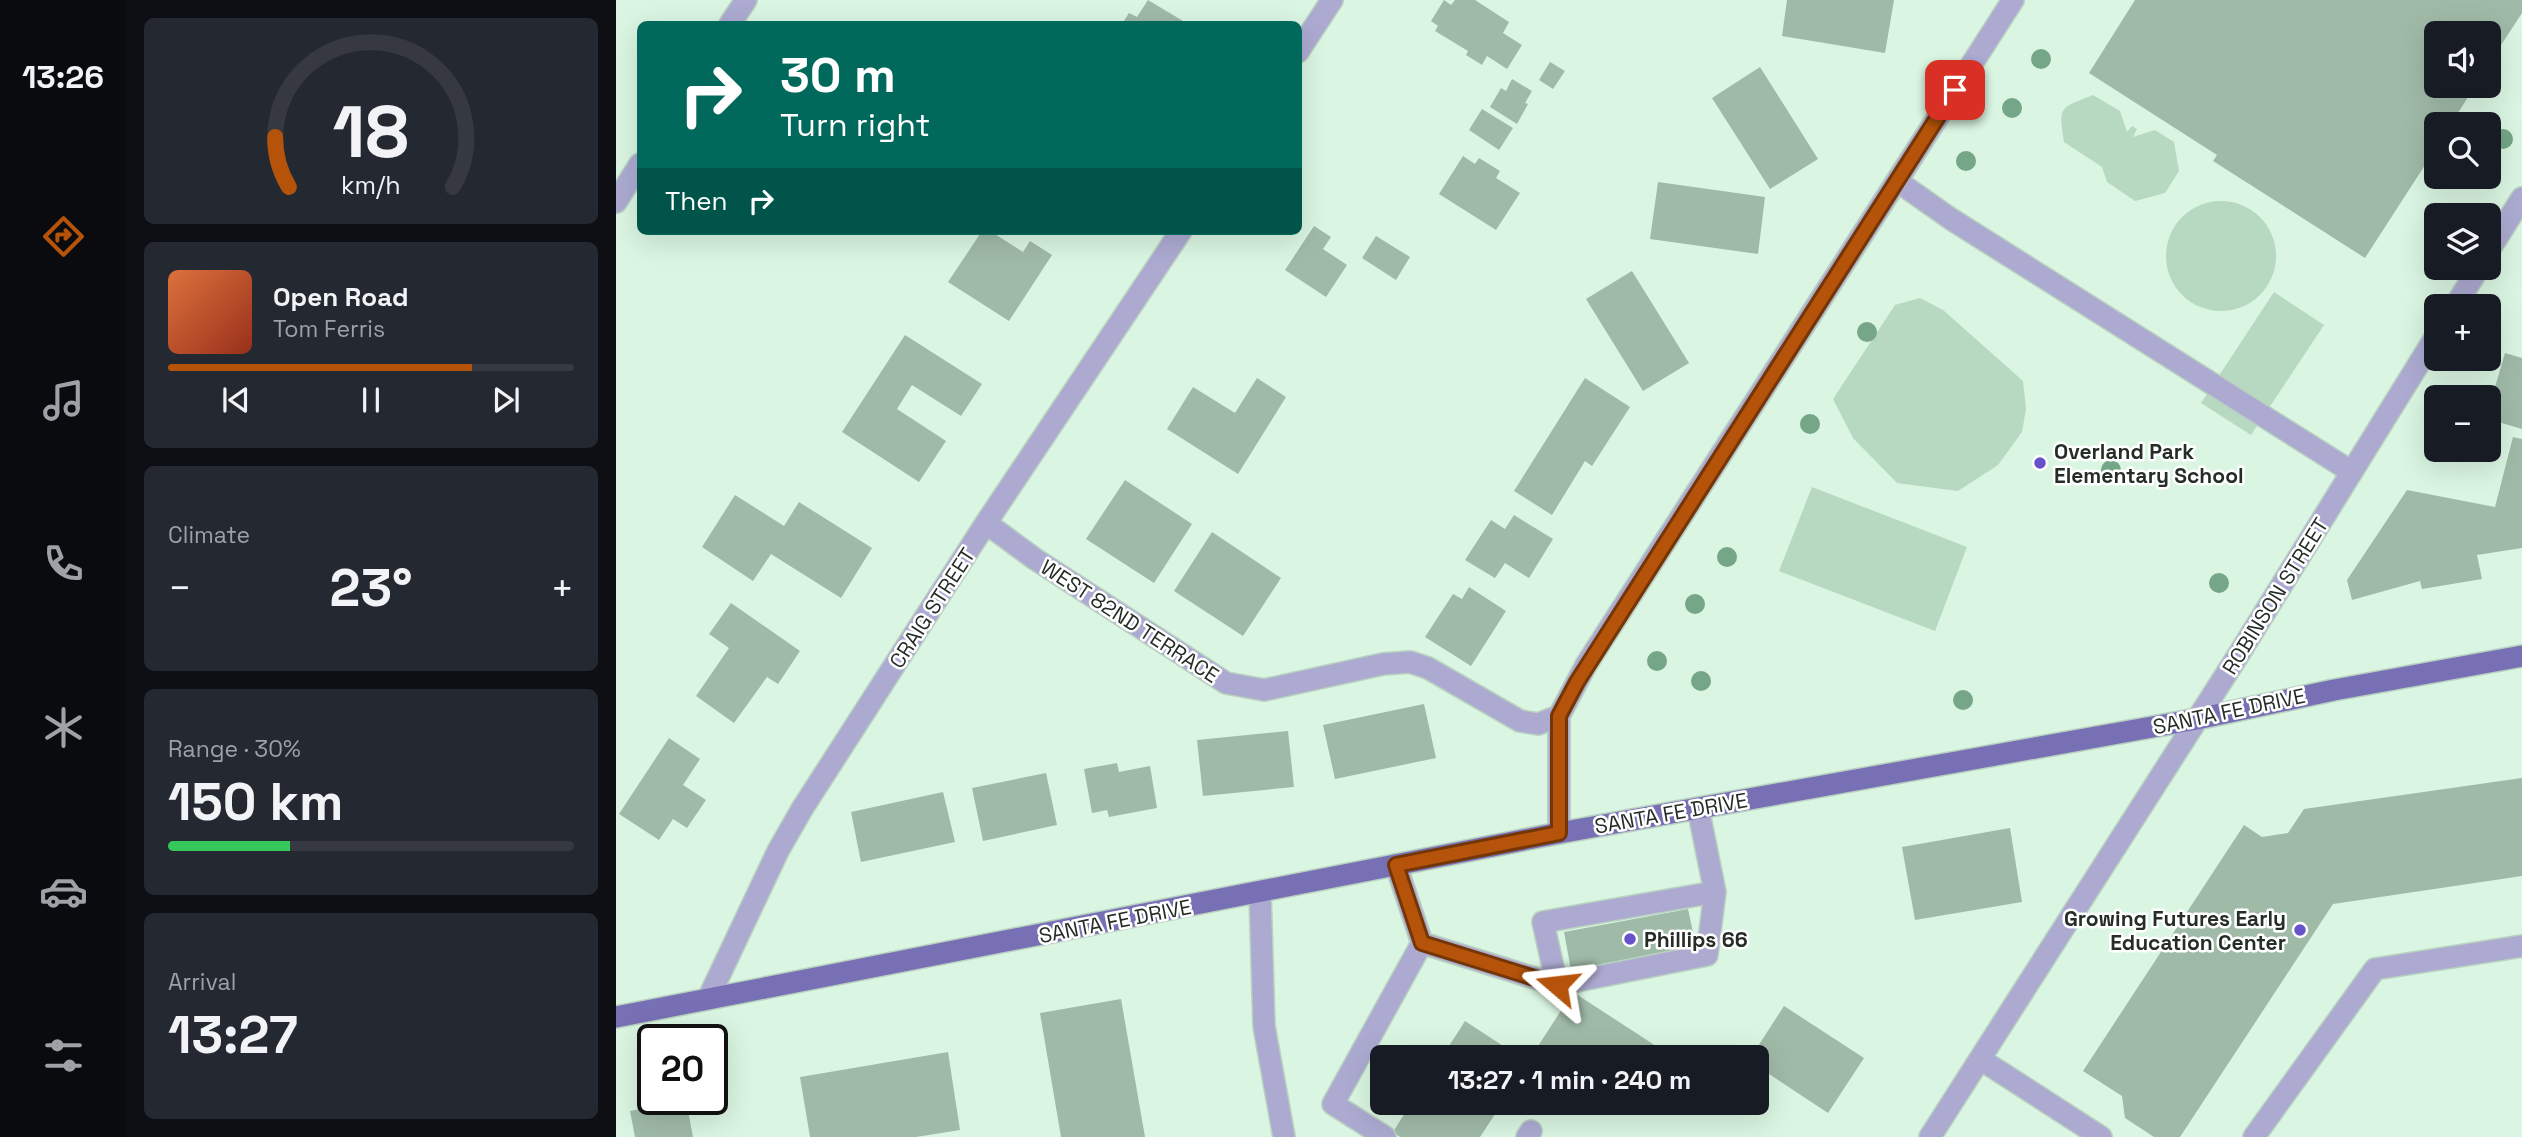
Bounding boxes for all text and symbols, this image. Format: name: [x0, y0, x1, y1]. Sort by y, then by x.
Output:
map controls: [2424, 21, 2501, 462]
button: sound: [2424, 21, 2501, 98]
text: 30 m: [780, 44, 896, 106]
icon: right: [665, 49, 756, 140]
text: 13:26: [22, 57, 104, 97]
pin: [1925, 60, 1985, 120]
icon: arrive: [1936, 71, 1974, 109]
text: 18: [333, 85, 409, 178]
text: Turn right: [780, 105, 930, 145]
button: search: [2424, 112, 2501, 189]
text: km/h: [341, 169, 401, 201]
icon: right: [742, 182, 780, 220]
text: Then: [665, 184, 728, 218]
button: layers: [2424, 203, 2501, 280]
icon: directions: [39, 212, 88, 261]
text: Open Road: [273, 280, 409, 314]
button: +: [2424, 294, 2501, 371]
text: Tom Ferris: [273, 314, 385, 344]
icon: music: [39, 376, 88, 425]
icon: previous: [217, 381, 255, 419]
icon: pause: [352, 381, 390, 419]
icon: next: [487, 381, 525, 419]
button: −: [2424, 385, 2501, 462]
place label: Overland Park Elementary School: [2054, 438, 2244, 489]
marker: Overland Park Elementary School: [2032, 455, 2048, 471]
street label: ROBINSON STREET: [2216, 513, 2334, 679]
text: Climate: [168, 520, 250, 550]
icon: phone: [39, 539, 88, 588]
street label: CRAIG STREET: [883, 543, 981, 673]
street label: WEST 82ND TERRACE: [1036, 553, 1224, 689]
text: 23°: [330, 555, 413, 621]
text: −: [168, 564, 192, 612]
text: +: [550, 564, 574, 612]
street label: SANTA FE DRIVE: [2150, 682, 2308, 740]
icon: climate: [39, 703, 88, 752]
text: Range · 30%: [168, 734, 301, 764]
text: 150 km: [168, 769, 343, 835]
street label: SANTA FE DRIVE: [1592, 786, 1750, 840]
icon: car: [39, 867, 88, 916]
street label: SANTA FE DRIVE: [1036, 893, 1194, 949]
place label: Growing Futures Early Education Center: [2064, 905, 2286, 956]
marker: Growing Futures Early Education Center: [2292, 922, 2308, 938]
place label: Phillips 66: [1644, 926, 1748, 953]
marker: Phillips 66: [1622, 931, 1638, 947]
position arrow: [1520, 948, 1594, 1022]
text: Arrival: [168, 967, 236, 997]
text: 13:27: [168, 1002, 298, 1068]
speed limit sign: 20: [637, 1024, 728, 1115]
icon: filters: [39, 1031, 88, 1080]
text: 13:27 · 1 min · 240 m: [1448, 1063, 1691, 1097]

